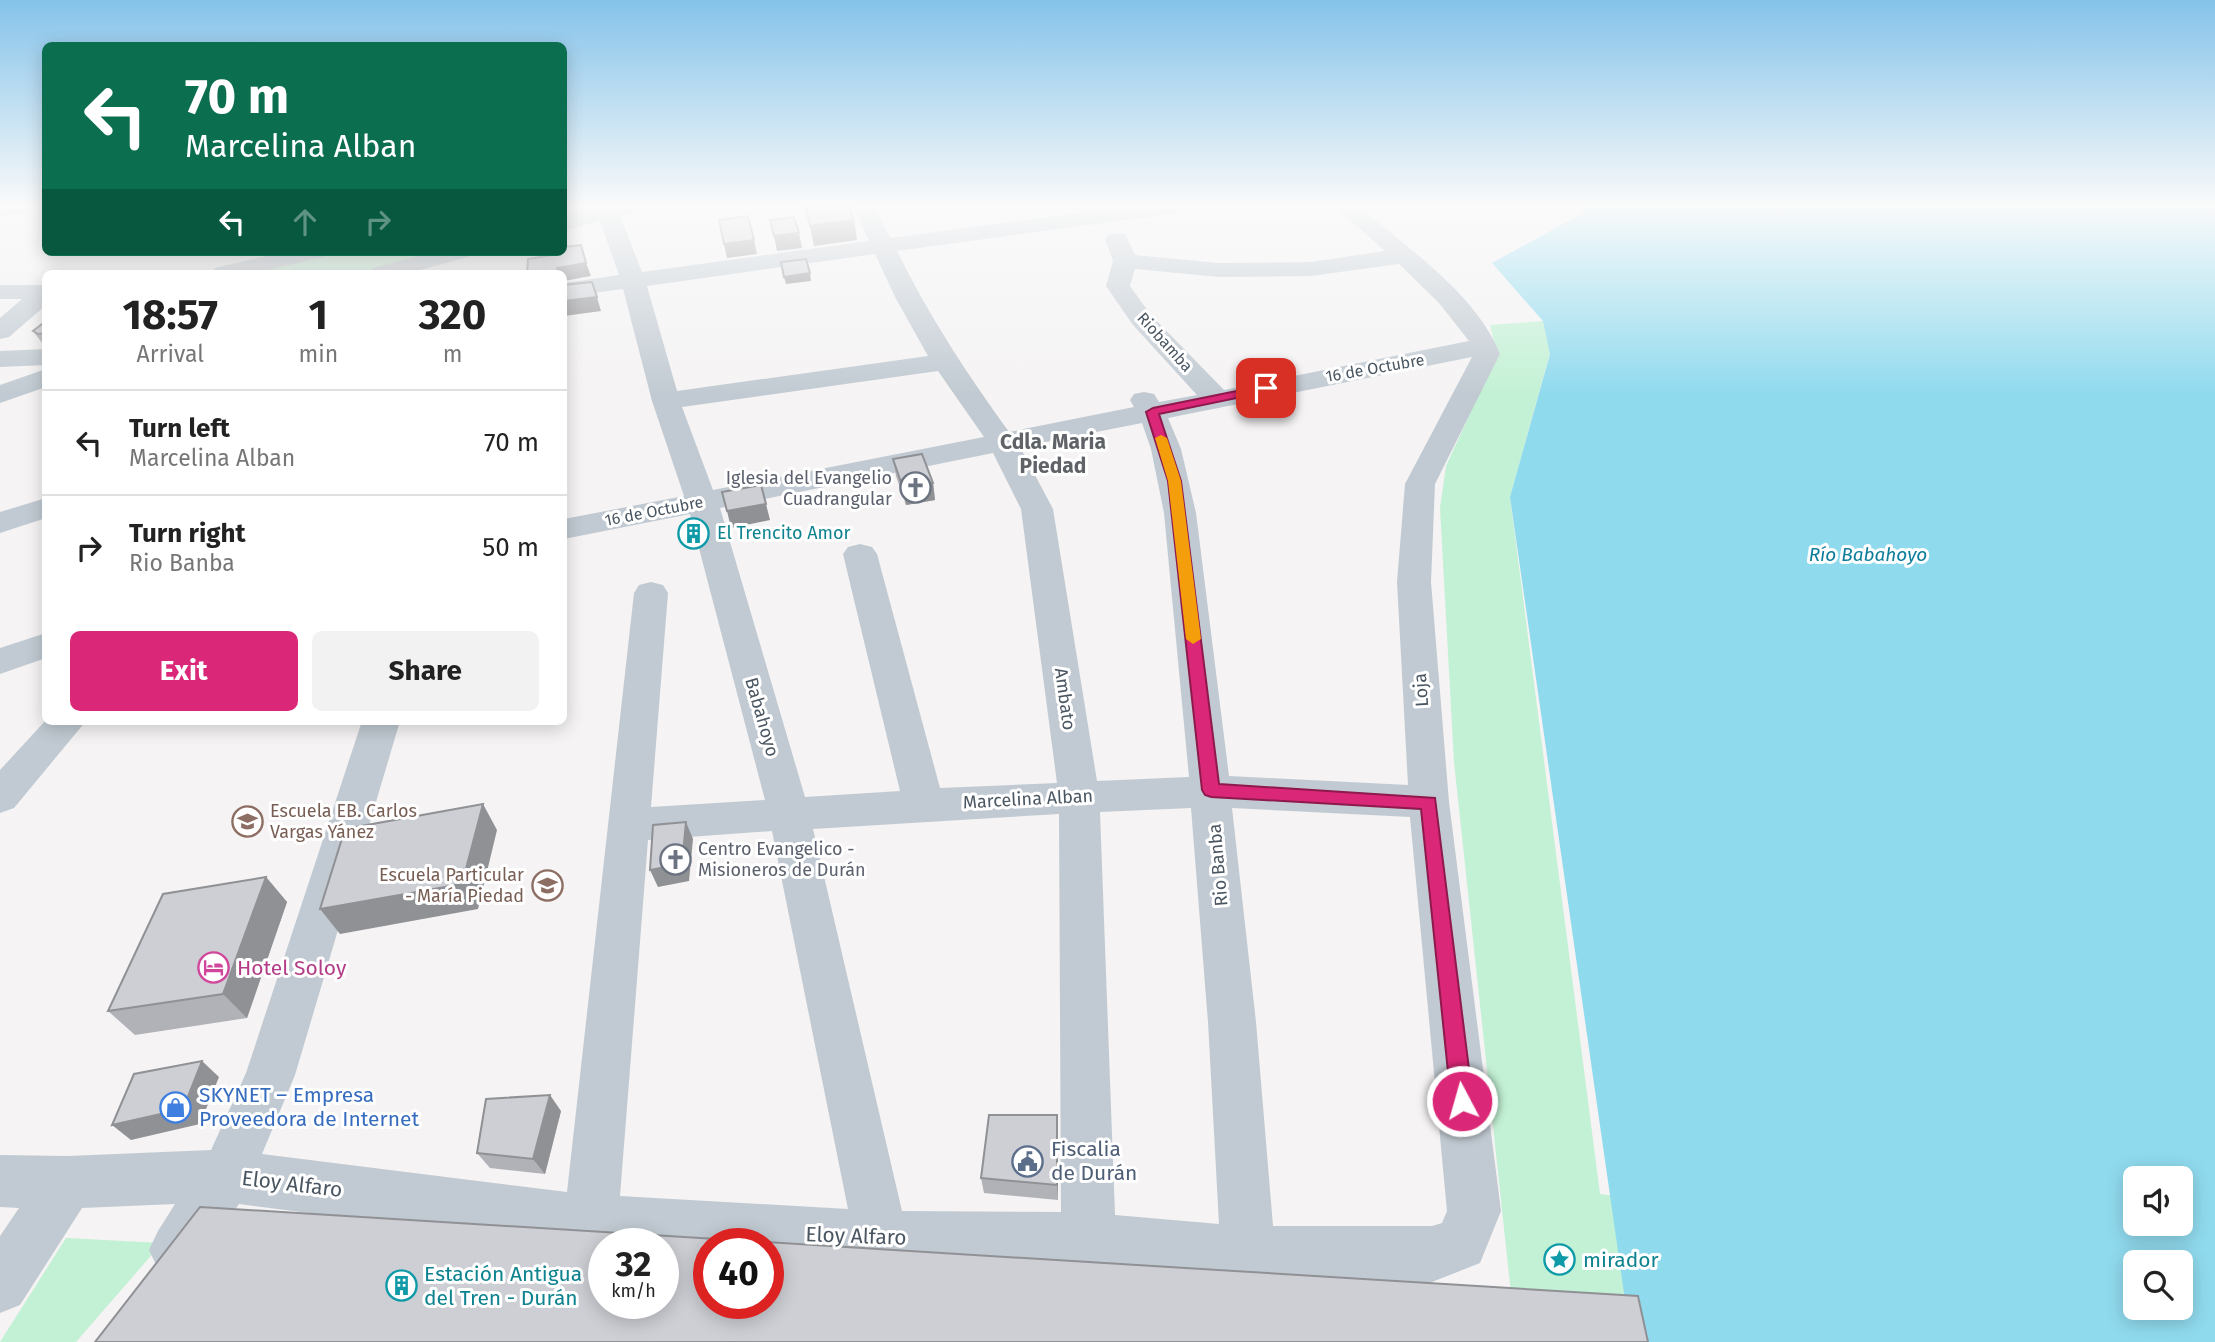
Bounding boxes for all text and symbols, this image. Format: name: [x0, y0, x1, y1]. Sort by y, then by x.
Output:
text: 70 m: [185, 67, 289, 126]
icon: left: [70, 70, 161, 161]
text: Marcelina Alban: [185, 127, 416, 165]
icon: left: [213, 203, 251, 241]
icon: ahead: [286, 203, 324, 241]
icon: right: [359, 203, 397, 241]
text: 18:57: [123, 290, 218, 340]
text: 1: [309, 290, 328, 340]
text: 320: [419, 290, 486, 340]
street label: Riobamba: [1133, 308, 1197, 376]
text: Arrival: [137, 340, 204, 368]
text: min: [298, 340, 338, 368]
text: m: [443, 340, 462, 368]
street label: 16 de Octubre: [1324, 350, 1426, 386]
pin: [1236, 358, 1296, 418]
icon: arrive: [1247, 369, 1285, 407]
text: Turn left: [129, 413, 230, 444]
icon: left: [70, 424, 108, 462]
text: 70 m: [484, 427, 539, 458]
district label: Cdla. Maria Piedad: [1000, 429, 1106, 479]
text: Marcelina Alban: [129, 444, 295, 472]
place label: Iglesia del Evangelio Cuadrangular: [726, 467, 892, 510]
church icon: Iglesia del Evangelio Cuadrangular: [898, 471, 932, 505]
street label: 16 de Octubre: [603, 492, 705, 530]
building icon: El Trencito Amor: [677, 516, 711, 550]
text: Turn right: [129, 518, 246, 549]
place label: El Trencito Amor: [717, 522, 851, 544]
icon: right: [70, 529, 108, 567]
text: 50 m: [482, 532, 539, 563]
water label: Río Babahoyo: [1809, 543, 1927, 566]
text: Rio Banba: [129, 549, 235, 577]
button: Exit: [70, 631, 298, 711]
button: Share: [312, 631, 539, 711]
street label: Ambato: [1050, 666, 1080, 732]
street label: Loja: [1409, 672, 1433, 708]
street label: Babahoyo: [740, 675, 784, 759]
street label: Marcelina Alban: [962, 785, 1094, 813]
place label: Escuela EB. Carlos Vargas Yánez: [270, 800, 417, 843]
school or university icon: Escuela EB. Carlos Vargas Yánez: [230, 804, 264, 838]
street label: Rio Banba: [1203, 823, 1233, 907]
place label: Centro Evangelico - Misioneros de Durán: [698, 838, 866, 881]
church icon: Centro Evangelico - Misioneros de Durán: [658, 842, 692, 876]
place label: Escuela Particular - María Piedad: [379, 864, 524, 907]
school or university icon: Escuela Particular - María Piedad: [530, 868, 564, 902]
hotel icon: Hotel Soloy: [197, 951, 231, 985]
place label: Hotel Soloy: [237, 955, 347, 981]
position arrow: [1425, 1064, 1499, 1138]
place label: SKYNET – Empresa Proveedora de Internet: [199, 1082, 419, 1132]
shop icon: SKYNET – Empresa Proveedora de Internet: [159, 1090, 193, 1124]
place label: Fiscalia de Durán: [1051, 1136, 1137, 1186]
public building icon: Fiscalia de Durán: [1011, 1144, 1045, 1178]
street label: Eloy Alfaro: [240, 1165, 344, 1203]
map controls: [2123, 1166, 2193, 1320]
button: sound: [2123, 1166, 2193, 1236]
street label: Eloy Alfaro: [805, 1221, 907, 1251]
speed limit sign: 40: [693, 1228, 784, 1319]
text: 32: [616, 1243, 651, 1285]
place icon: mirador: [1543, 1243, 1577, 1277]
place label: mirador: [1583, 1247, 1659, 1273]
button: search: [2123, 1250, 2193, 1320]
place label: Estación Antigua del Tren - Durán: [424, 1261, 582, 1311]
building icon: Estación Antigua del Tren - Durán: [384, 1269, 418, 1303]
text: km/h: [611, 1280, 656, 1302]

